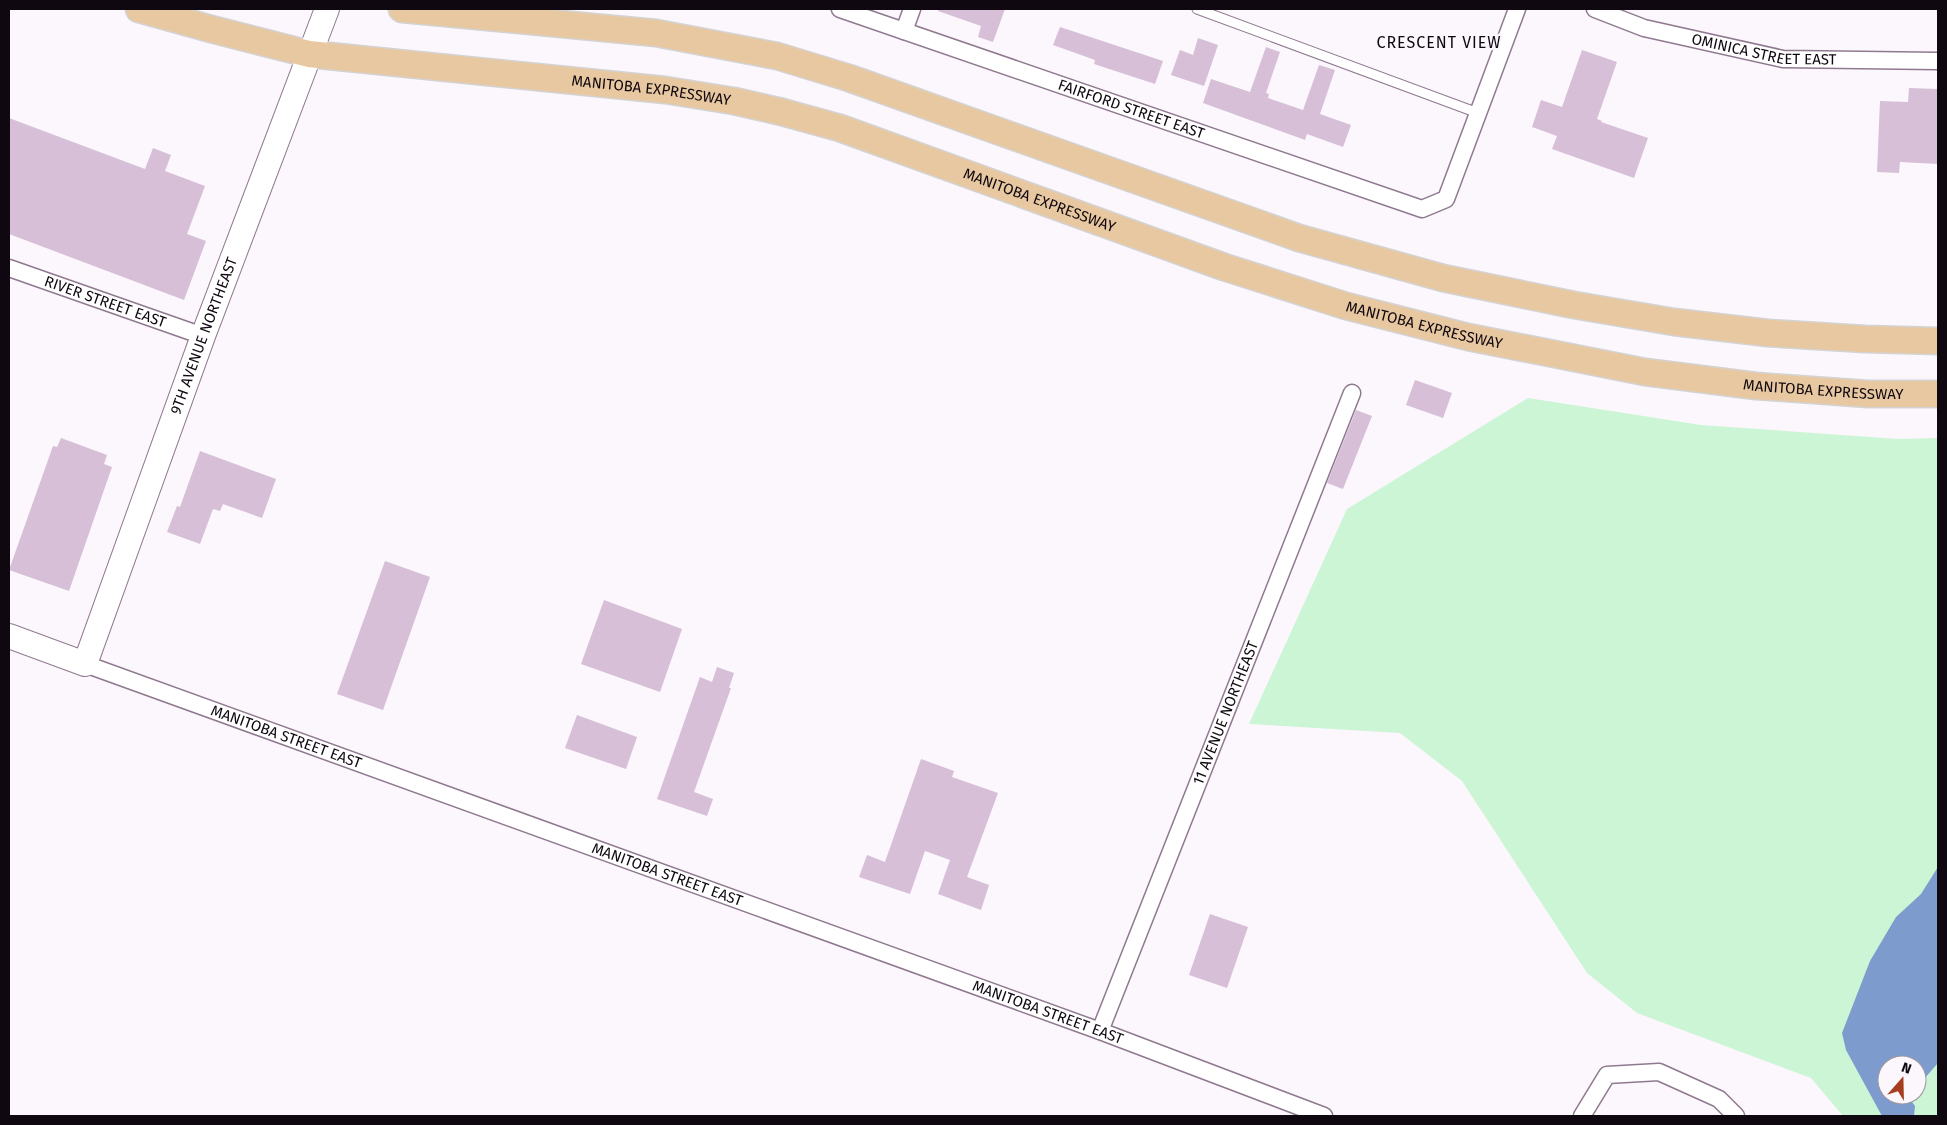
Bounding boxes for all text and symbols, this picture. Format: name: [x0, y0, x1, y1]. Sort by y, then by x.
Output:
street label: OMINICA STREET EAST: [1690, 30, 1837, 69]
district label: CRESCENT VIEW: [1376, 33, 1502, 52]
street label: MANITOBA EXPRESSWAY: [571, 72, 733, 109]
street label: FAIRFORD STREET EAST: [1056, 76, 1207, 143]
street label: MANITOBA EXPRESSWAY: [961, 164, 1119, 236]
street label: 9TH AVENUE NORTHEAST: [167, 255, 241, 417]
street label: RIVER STREET EAST: [42, 272, 169, 331]
street label: MANITOBA EXPRESSWAY: [1344, 297, 1505, 353]
street label: MANITOBA EXPRESSWAY: [1742, 375, 1904, 403]
street label: 11 AVENUE NORTHEAST: [1189, 638, 1262, 788]
street label: MANITOBA STREET EAST: [208, 701, 364, 772]
street label: MANITOBA STREET EAST: [589, 839, 745, 910]
street label: MANITOBA STREET EAST: [970, 977, 1126, 1048]
north arrow: [1877, 1055, 1927, 1105]
text: N: [1899, 1059, 1914, 1078]

